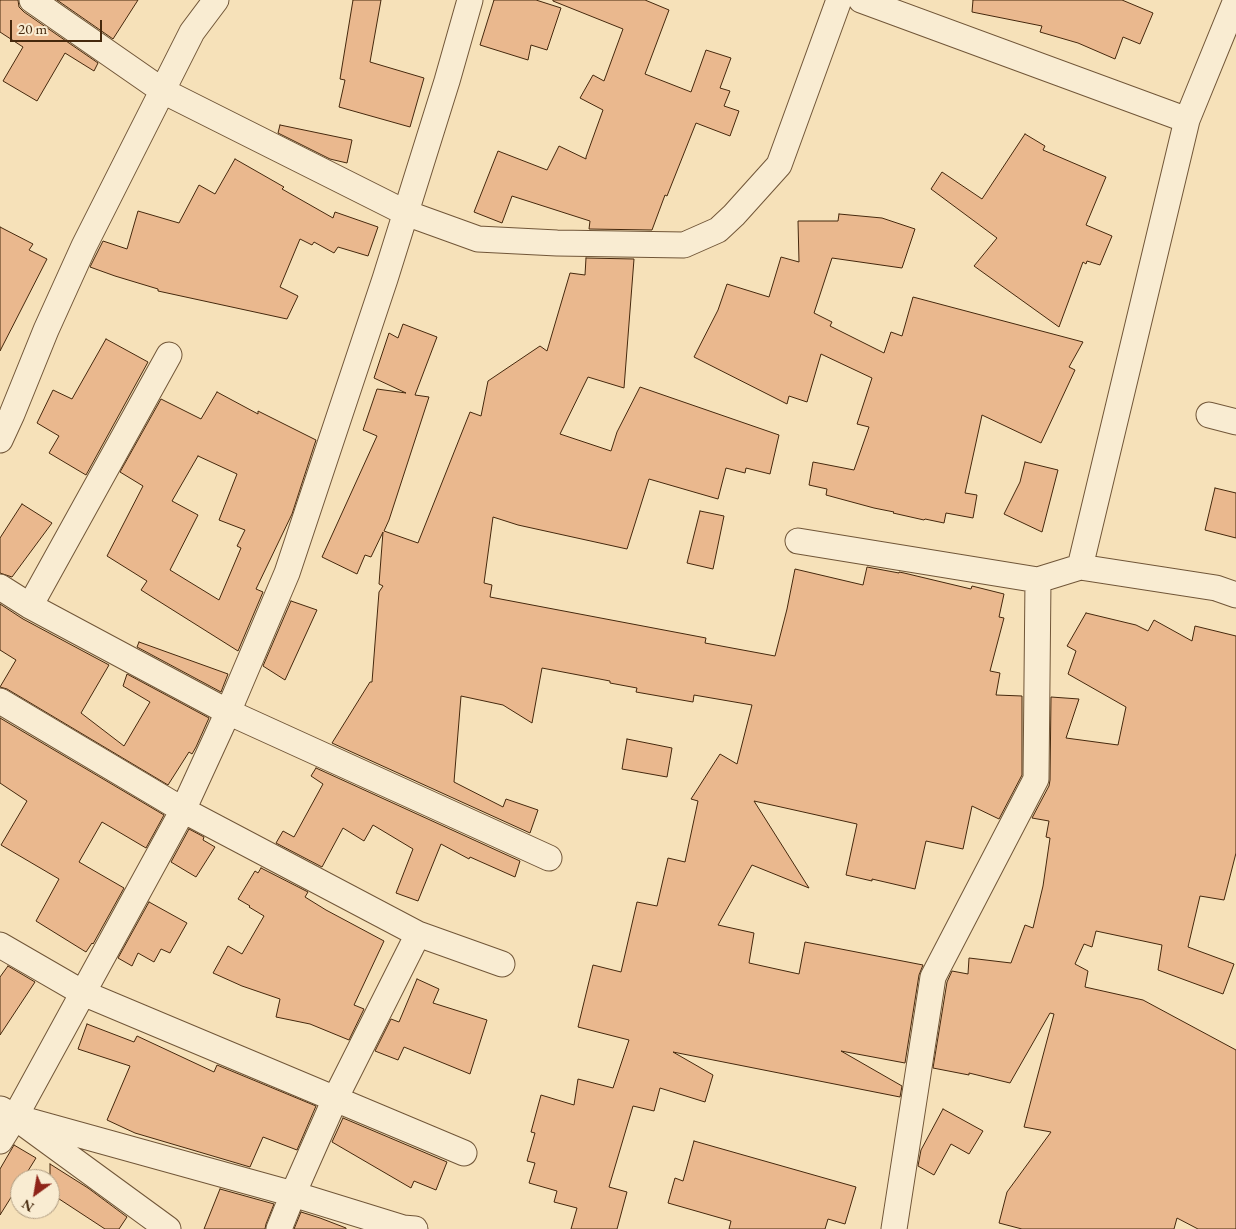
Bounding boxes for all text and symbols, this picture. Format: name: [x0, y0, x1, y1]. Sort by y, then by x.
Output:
scale bar: [12, 10, 105, 42]
text: 20 m: [18, 19, 47, 38]
north arrow: [10, 1169, 60, 1219]
text: N: [18, 1195, 37, 1217]

